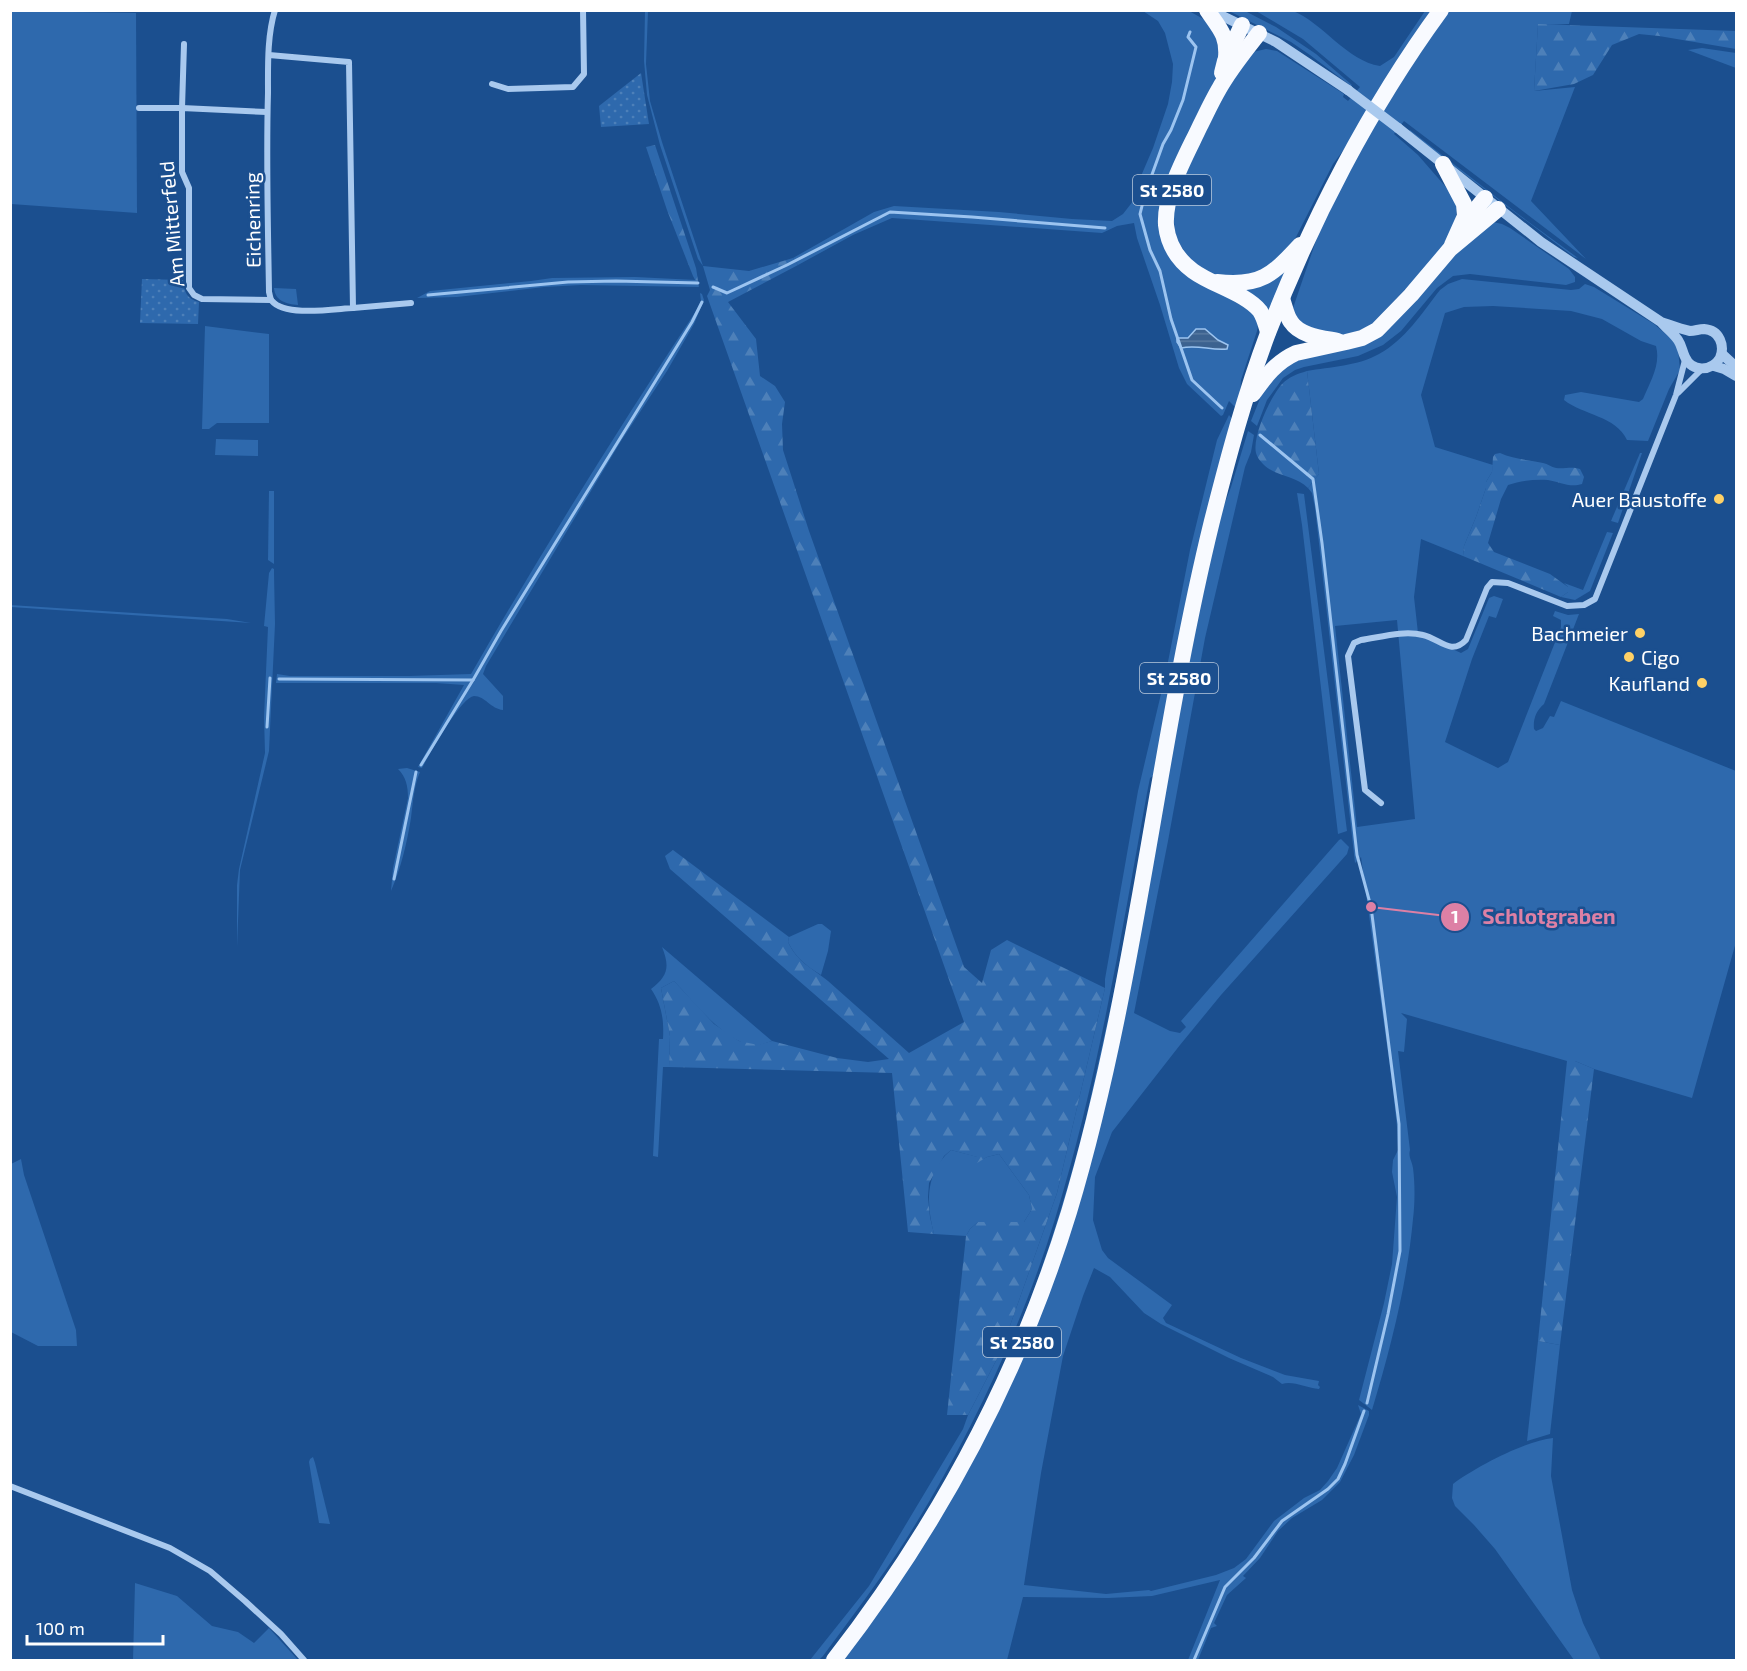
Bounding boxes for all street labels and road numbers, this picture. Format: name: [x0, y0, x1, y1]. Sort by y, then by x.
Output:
street label: Am Mitterfeld: [154, 160, 188, 288]
street label: Eichenring: [239, 172, 265, 268]
road number: St 2580: [1133, 175, 1211, 205]
road number: St 2580: [1140, 663, 1218, 693]
road number: St 2580: [983, 1327, 1061, 1357]

